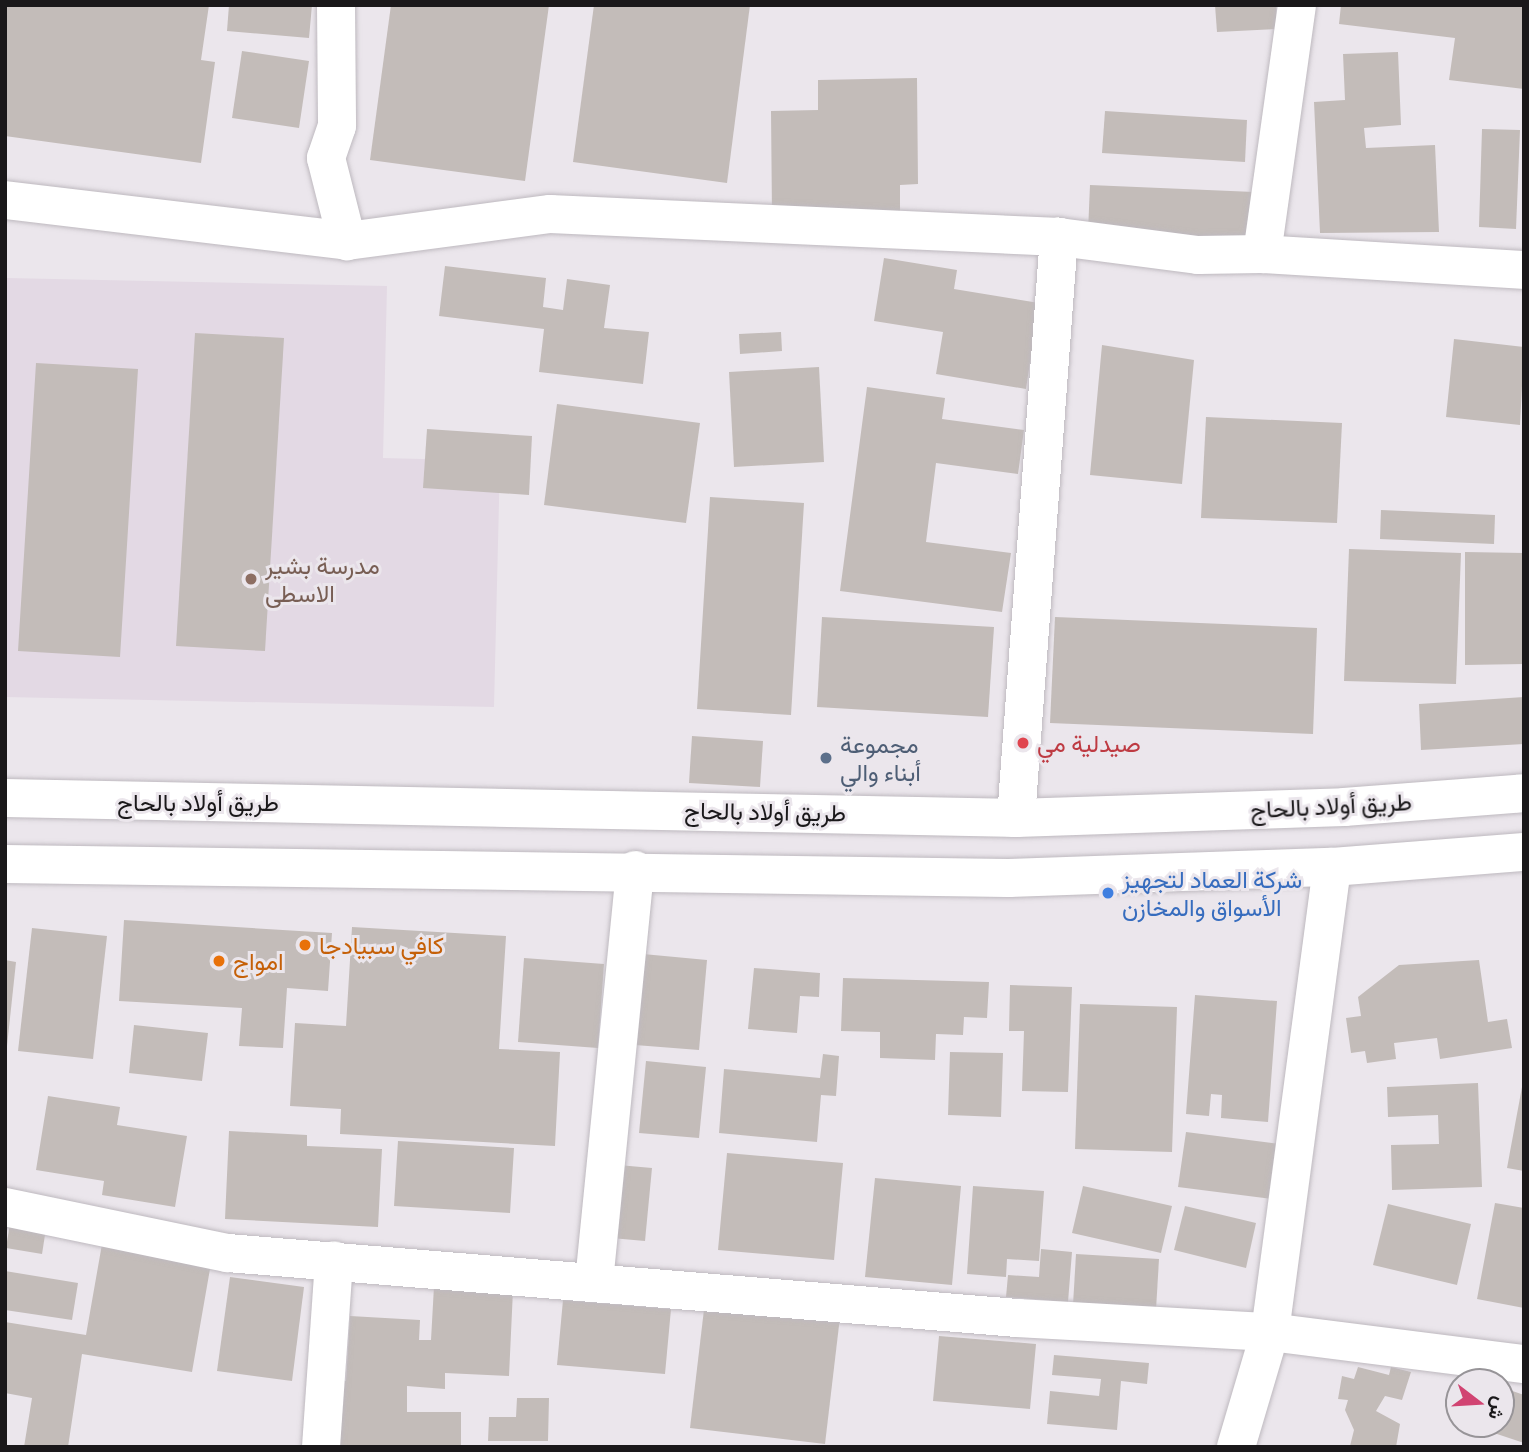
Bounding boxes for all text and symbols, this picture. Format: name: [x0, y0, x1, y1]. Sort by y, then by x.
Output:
place label: مدرسة بشير الاسطى: [265, 551, 380, 607]
marker: مدرسة بشير الاسطى: [243, 571, 259, 587]
place label: صيدلية مي: [1037, 729, 1141, 757]
place label: مجموعة أبناء والي: [840, 730, 921, 786]
marker: صيدلية مي: [1015, 735, 1031, 751]
marker: مجموعة أبناء والي: [818, 750, 834, 766]
street label: طريق أولاد بالحاج: [1249, 786, 1413, 824]
street label: طريق أولاد بالحاج: [117, 788, 279, 816]
street label: طريق أولاد بالحاج: [684, 795, 846, 827]
place label: شركة العماد لتجهيز الأسواق والمخازن: [1122, 865, 1302, 921]
marker: شركة العماد لتجهيز الأسواق والمخازن: [1100, 885, 1116, 901]
place label: كافي سبيادجا: [319, 931, 444, 959]
marker: كافي سبيادجا: [297, 937, 313, 953]
place label: امواج: [233, 947, 284, 975]
marker: امواج: [211, 953, 227, 969]
north arrow: [1445, 1368, 1515, 1438]
text: ش: [1484, 1394, 1513, 1423]

